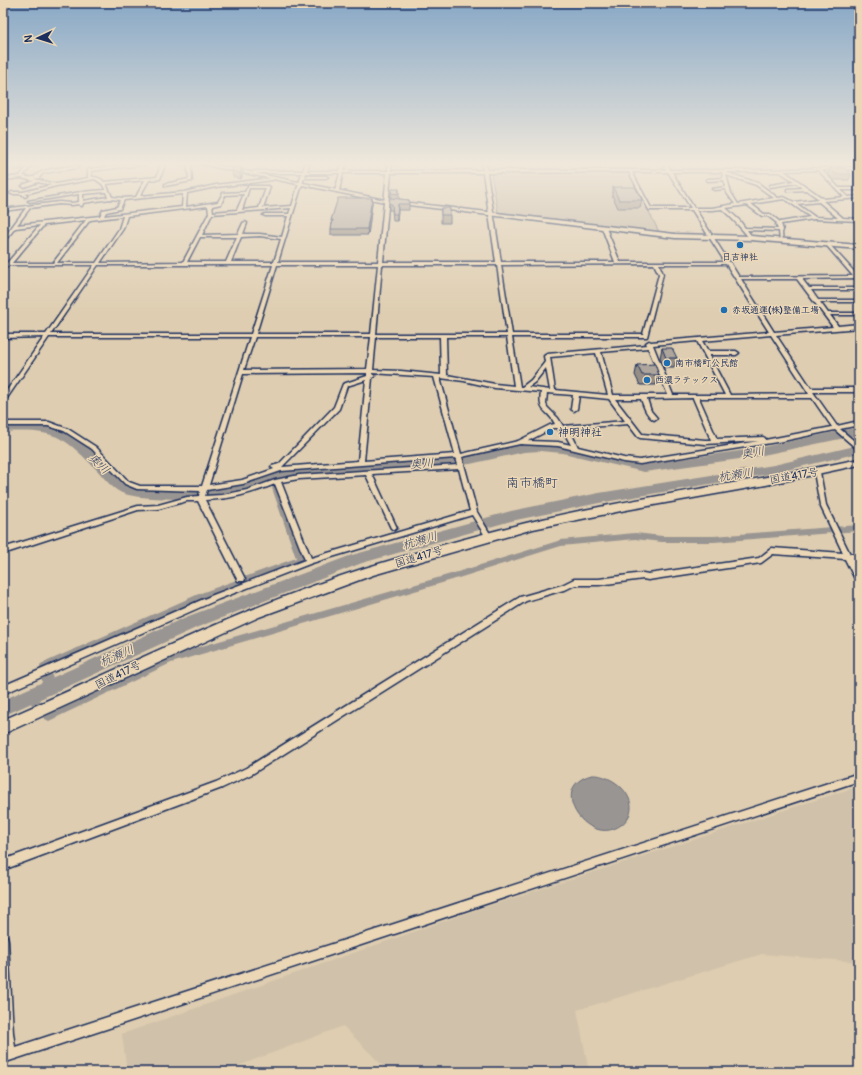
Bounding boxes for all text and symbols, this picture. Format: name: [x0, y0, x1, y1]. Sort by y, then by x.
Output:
north arrow: [18, 18, 58, 58]
text: N: [22, 34, 35, 43]
marker: 日吉神社: [735, 240, 745, 250]
place label: 日吉神社: [722, 252, 758, 263]
marker: 赤坂通運(株)整備工場: [719, 305, 729, 315]
place label: 赤坂通運(株)整備工場: [732, 305, 819, 316]
marker: 南市橋町公民館: [662, 358, 672, 368]
place label: 南市橋町公民館: [675, 358, 738, 369]
marker: 西濃ラテックス: [642, 375, 652, 385]
place label: 西濃ラテックス: [655, 375, 718, 386]
place label: 神明神社: [558, 426, 602, 439]
marker: 神明神社: [545, 427, 555, 437]
water label: 奥川: [740, 444, 766, 462]
water label: 奥川: [85, 450, 113, 478]
water label: 奥川: [409, 456, 435, 472]
water label: 杭瀬川: [717, 465, 755, 485]
street label: 国道417号: [768, 465, 820, 487]
district label: 南市橋町: [506, 475, 558, 491]
water label: 杭瀬川: [401, 529, 439, 553]
street label: 国道417号: [393, 544, 445, 570]
water label: 杭瀬川: [97, 642, 137, 670]
street label: 国道417号: [93, 658, 143, 692]

